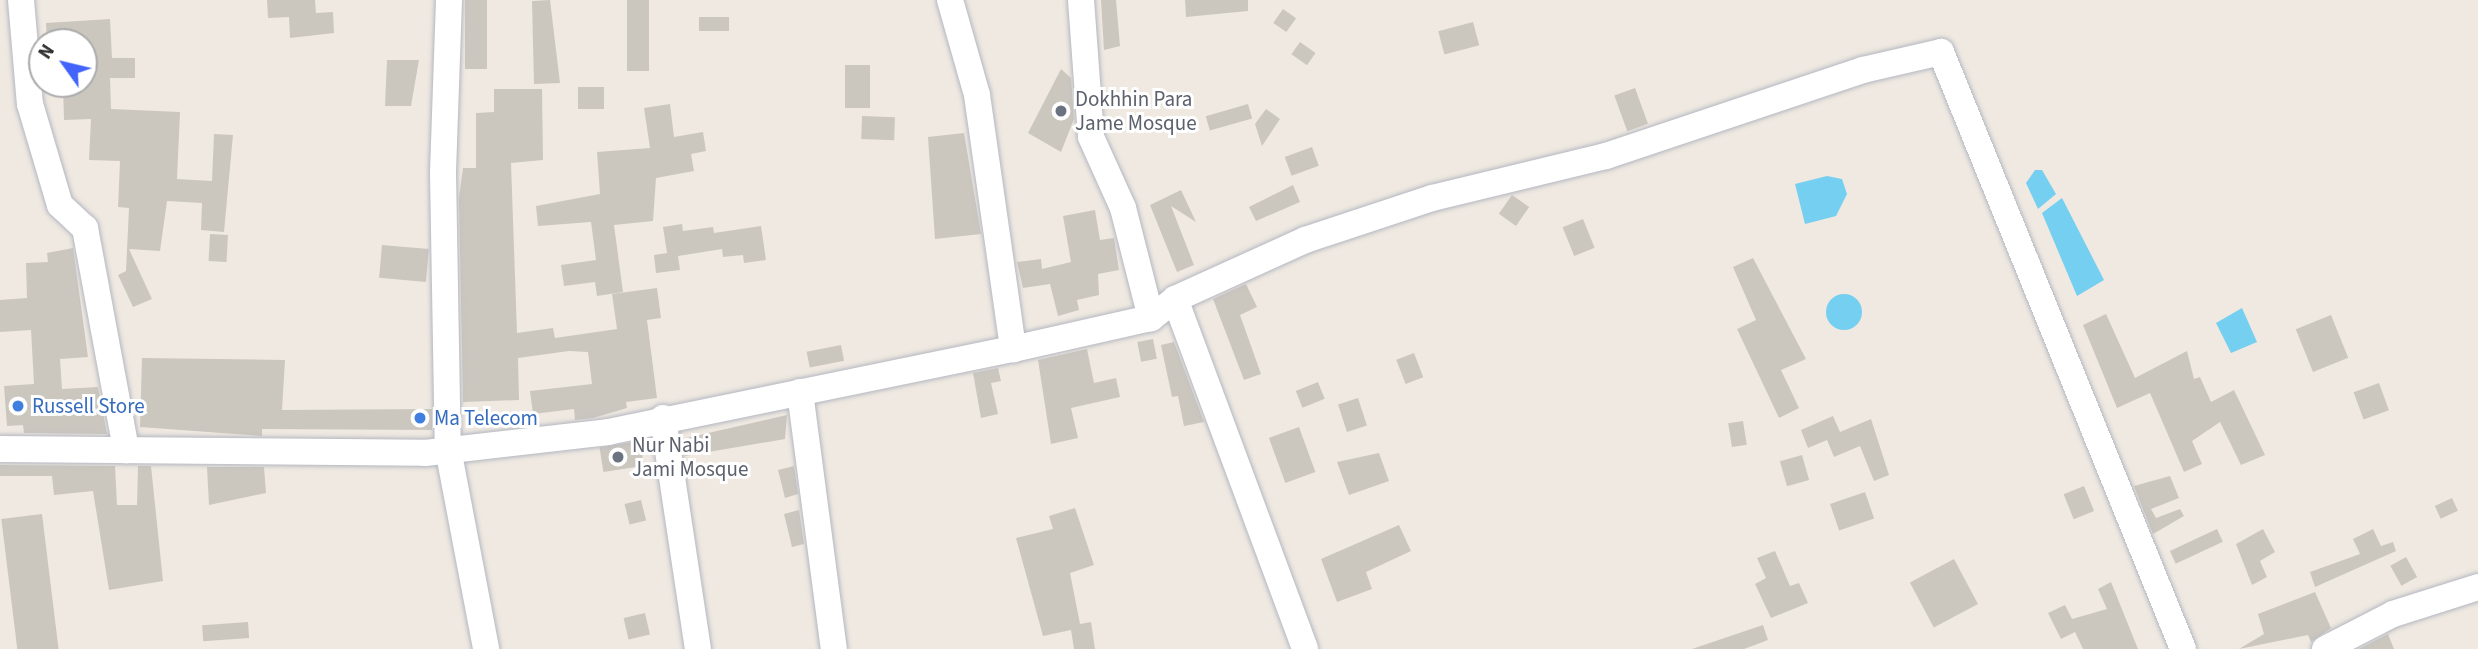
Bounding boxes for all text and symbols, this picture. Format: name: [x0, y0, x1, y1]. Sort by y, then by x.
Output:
north arrow: [28, 28, 98, 98]
text: N: [32, 39, 62, 65]
place label: Dokhhin Para Jame Mosque: [1075, 86, 1197, 136]
marker: Dokhhin Para Jame Mosque: [1053, 103, 1069, 119]
place label: Russell Store: [32, 393, 145, 419]
marker: Russell Store: [10, 398, 26, 414]
place label: Ma Telecom: [434, 405, 538, 431]
marker: Ma Telecom: [412, 410, 428, 426]
place label: Nur Nabi Jami Mosque: [632, 432, 748, 482]
marker: Nur Nabi Jami Mosque: [610, 449, 626, 465]

